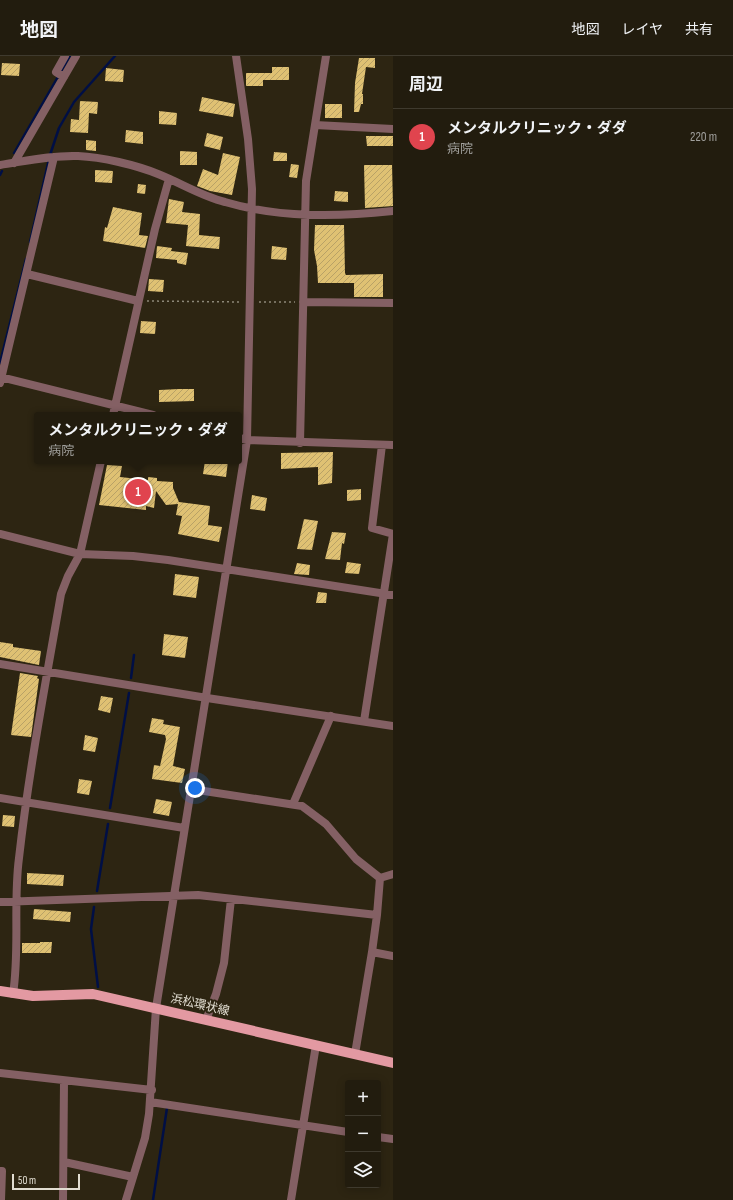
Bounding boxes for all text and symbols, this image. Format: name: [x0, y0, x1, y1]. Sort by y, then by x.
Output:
text: 地図: [20, 19, 58, 42]
text: 地図: [571, 21, 599, 38]
text: レイヤ: [621, 21, 663, 38]
text: 共有: [685, 21, 713, 38]
text: 周辺: [409, 75, 443, 95]
text: メンタルクリニック・ダダ: [447, 119, 627, 138]
text: 1: [419, 129, 425, 145]
text: 220 m: [690, 129, 717, 145]
text: 病院: [447, 141, 473, 157]
popup: [34, 412, 242, 464]
text: メンタルクリニック・ダダ: [48, 421, 228, 440]
text: 病院: [48, 443, 74, 459]
pin: 1: [125, 477, 151, 507]
your location: [185, 778, 205, 798]
street label: 浜松環状線: [169, 991, 231, 1019]
map controls: [345, 1080, 381, 1188]
button: +: [345, 1080, 381, 1116]
button: −: [345, 1116, 381, 1152]
button: layers: [345, 1152, 381, 1188]
scale bar: [12, 1172, 80, 1191]
text: 50 m: [18, 1174, 36, 1187]

